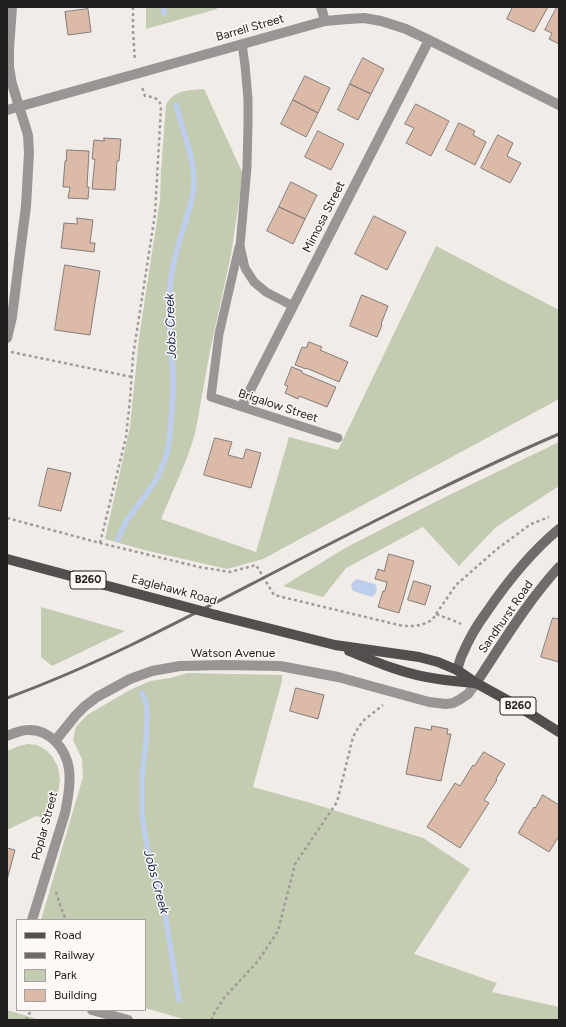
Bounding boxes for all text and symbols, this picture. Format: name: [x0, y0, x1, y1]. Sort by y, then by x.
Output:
street label: Barrell Street: [214, 11, 286, 45]
street label: Mimosa Street: [300, 179, 348, 255]
water label: Jobs Creek: [162, 293, 180, 359]
street label: Brigalow Street: [236, 386, 320, 426]
road number: B260: [70, 571, 106, 589]
street label: Eaglehawk Road: [130, 572, 218, 608]
street label: Sandhurst Road: [476, 578, 536, 656]
street label: Watson Avenue: [191, 646, 275, 660]
road number: B260: [500, 697, 536, 715]
street label: Poplar Street: [29, 790, 61, 862]
water label: Jobs Creek: [140, 848, 172, 916]
legend: [16, 919, 146, 1011]
text: Road: [54, 928, 82, 942]
text: Railway: [54, 948, 95, 962]
text: Park: [54, 968, 77, 982]
text: Building: [54, 988, 97, 1002]

